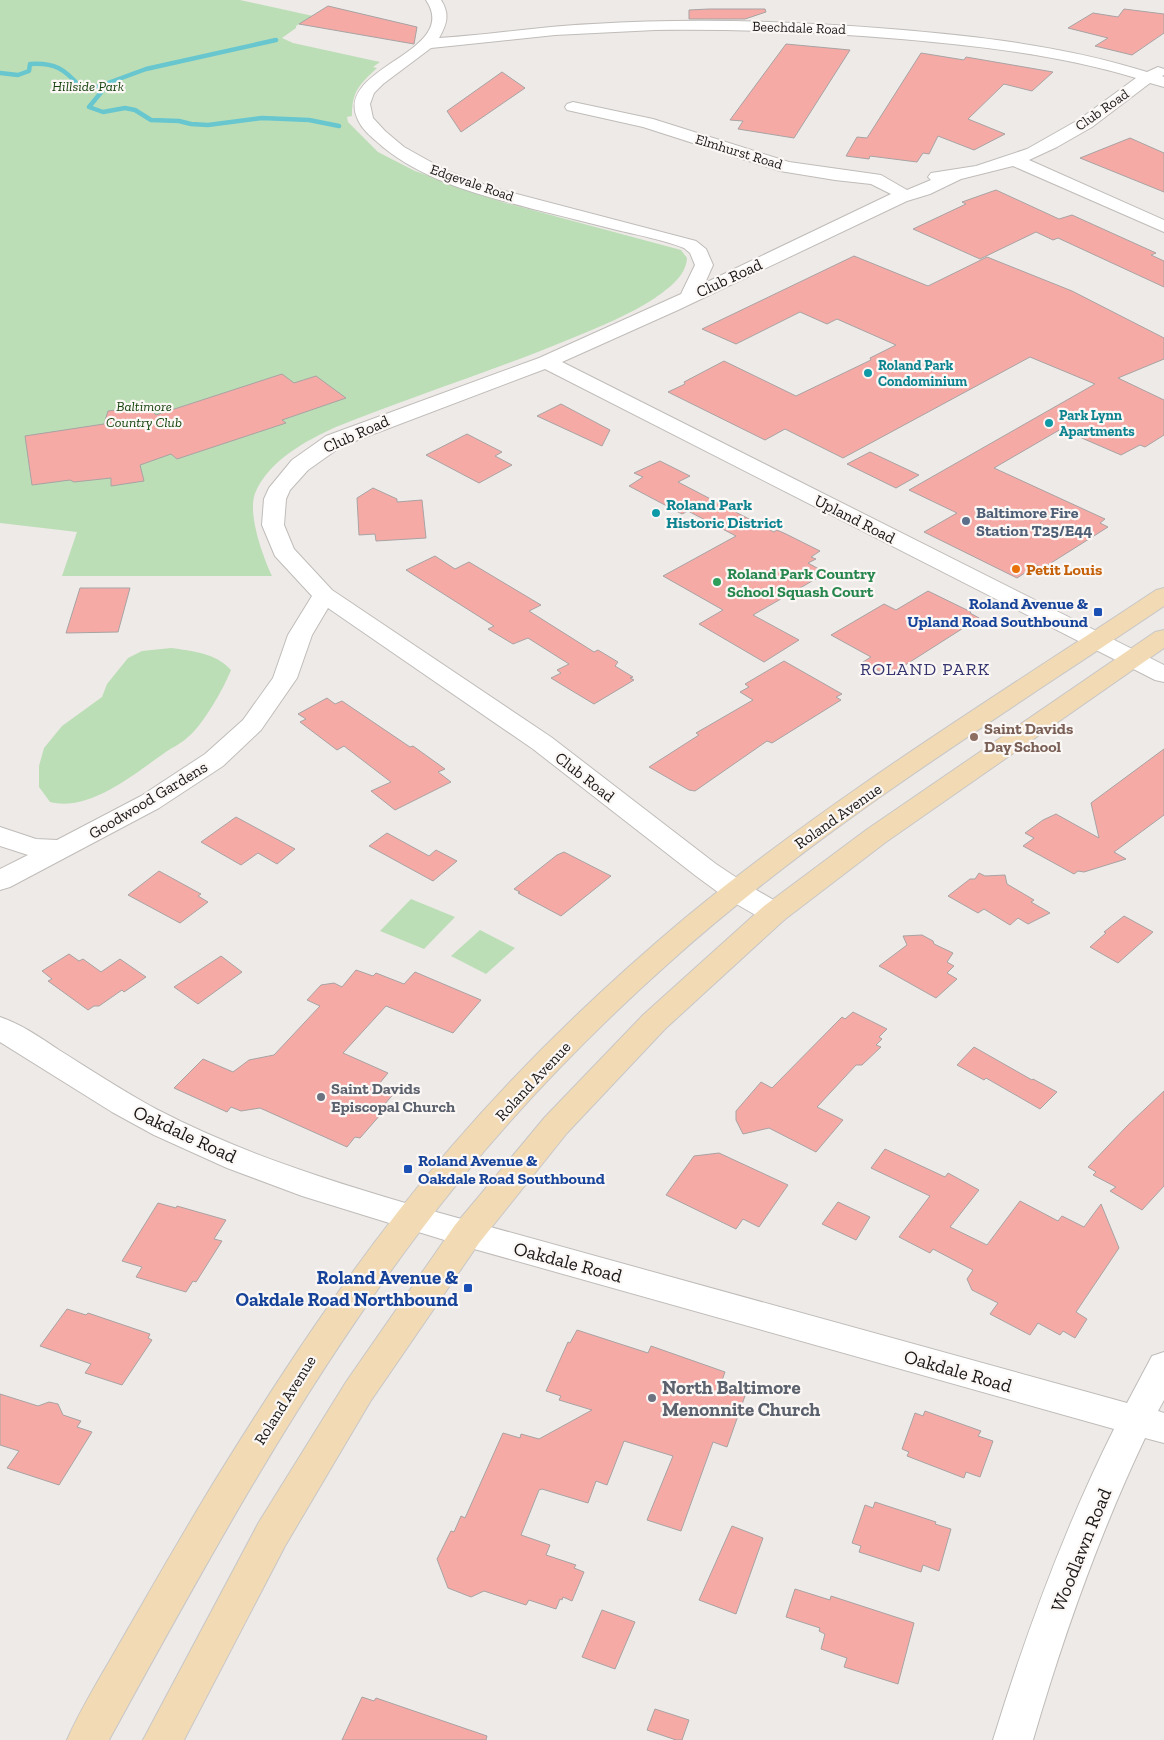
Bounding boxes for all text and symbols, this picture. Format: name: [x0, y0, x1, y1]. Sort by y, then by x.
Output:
street label: Beechdale Road: [752, 18, 847, 38]
park label: Hillside Park: [52, 78, 124, 95]
street label: Club Road: [1072, 85, 1132, 135]
street label: Elmhurst Road: [693, 131, 785, 173]
street label: Edgevale Road: [428, 161, 516, 205]
street label: Club Road: [693, 254, 765, 301]
place label: Roland Park Condominium: [878, 357, 968, 390]
marker: Roland Park Condominium: [862, 367, 874, 379]
park label: Baltimore Country Club: [106, 398, 182, 431]
place label: Park Lynn Apartments: [1059, 407, 1135, 440]
street label: Club Road: [320, 411, 392, 457]
marker: Park Lynn Apartments: [1043, 417, 1055, 429]
street label: Upland Road: [811, 491, 899, 548]
place label: Roland Park Historic District: [666, 495, 783, 532]
place label: Baltimore Fire Station T25/E44: [976, 503, 1092, 540]
marker: Roland Park Historic District: [650, 507, 662, 519]
marker: Baltimore Fire Station T25/E44: [960, 515, 972, 527]
place label: Petit Louis: [1026, 560, 1102, 579]
marker: Petit Louis: [1010, 563, 1022, 575]
place label: Roland Park Country School Squash Court: [727, 564, 876, 601]
marker: Roland Park Country School Squash Court: [711, 576, 723, 588]
place label: Roland Avenue & Upland Road Southbound: [907, 594, 1088, 631]
marker: Roland Avenue & Upland Road Southbound: [1092, 606, 1104, 618]
district label: ROLAND PARK: [860, 658, 990, 680]
place label: Saint Davids Day School: [984, 719, 1073, 756]
marker: Saint Davids Day School: [968, 731, 980, 743]
street label: Club Road: [552, 748, 619, 806]
street label: Goodwood Gardens: [85, 757, 211, 843]
street label: Roland Avenue: [791, 779, 885, 853]
street label: Roland Avenue: [491, 1037, 575, 1125]
place label: Saint Davids Episcopal Church: [331, 1079, 456, 1116]
marker: Saint Davids Episcopal Church: [315, 1091, 327, 1103]
street label: Oakdale Road: [130, 1100, 241, 1168]
place label: Roland Avenue & Oakdale Road Southbound: [418, 1151, 605, 1188]
marker: Roland Avenue & Oakdale Road Southbound: [402, 1163, 414, 1175]
street label: Oakdale Road: [511, 1236, 625, 1288]
place label: Roland Avenue & Oakdale Road Northbound: [235, 1266, 459, 1311]
marker: Roland Avenue & Oakdale Road Northbound: [462, 1282, 474, 1294]
street label: Oakdale Road: [901, 1345, 1015, 1398]
street label: Roland Avenue: [250, 1352, 320, 1448]
place label: North Baltimore Menonnite Church: [662, 1376, 820, 1421]
marker: North Baltimore Menonnite Church: [646, 1392, 658, 1404]
street label: Woodlawn Road: [1046, 1484, 1116, 1615]

